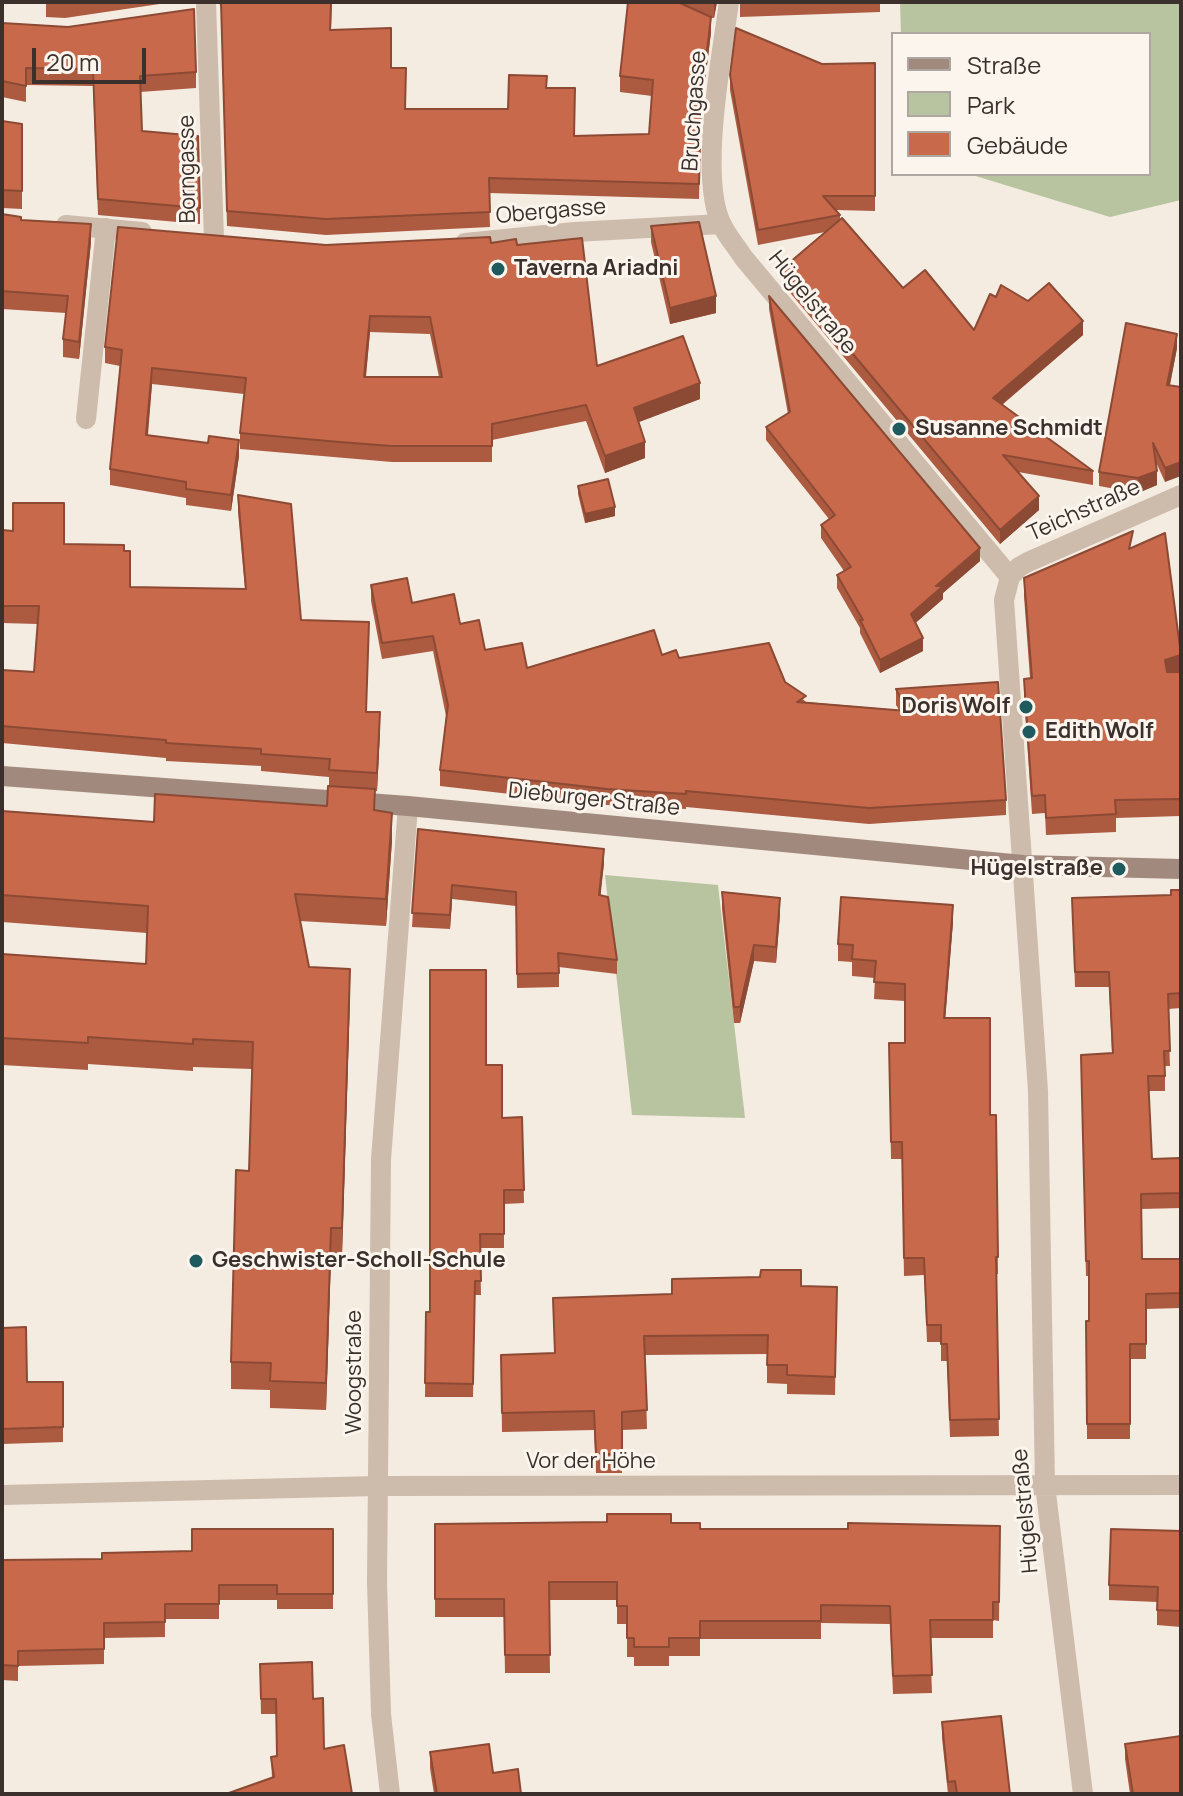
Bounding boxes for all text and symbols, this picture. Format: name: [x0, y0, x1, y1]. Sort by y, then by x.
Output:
scale bar: [36, 32, 150, 82]
legend: [891, 32, 1151, 176]
text: 20 m: [46, 45, 99, 78]
text: Straße: [967, 48, 1041, 81]
street label: Bruchgasse: [678, 50, 712, 172]
text: Park: [967, 88, 1015, 121]
street label: Borngasse: [174, 114, 202, 224]
text: Gebäude: [967, 128, 1068, 161]
street label: Obergasse: [495, 194, 607, 230]
street label: Hügelstraße: [762, 246, 862, 360]
place label: Taverna Ariadni: [514, 256, 678, 282]
marker: Taverna Ariadni: [489, 260, 507, 278]
place label: Susanne Schmidt: [915, 416, 1103, 442]
marker: Susanne Schmidt: [890, 420, 908, 438]
street label: Teichstraße: [1023, 474, 1145, 548]
place label: Doris Wolf: [902, 694, 1010, 720]
marker: Doris Wolf: [1017, 698, 1035, 716]
place label: Edith Wolf: [1045, 719, 1154, 745]
marker: Edith Wolf: [1020, 723, 1038, 741]
street label: Dieburger Straße: [507, 778, 681, 822]
place label: Hügelstraße: [971, 856, 1103, 882]
marker: Hügelstraße: [1110, 860, 1128, 878]
place label: Geschwister-Scholl-Schule: [212, 1248, 506, 1274]
marker: Geschwister-Scholl-Schule: [187, 1252, 205, 1270]
street label: Woogstraße: [342, 1310, 368, 1434]
street label: Hügelstraße: [1007, 1447, 1045, 1575]
street label: Vor der Höhe: [526, 1449, 656, 1475]

